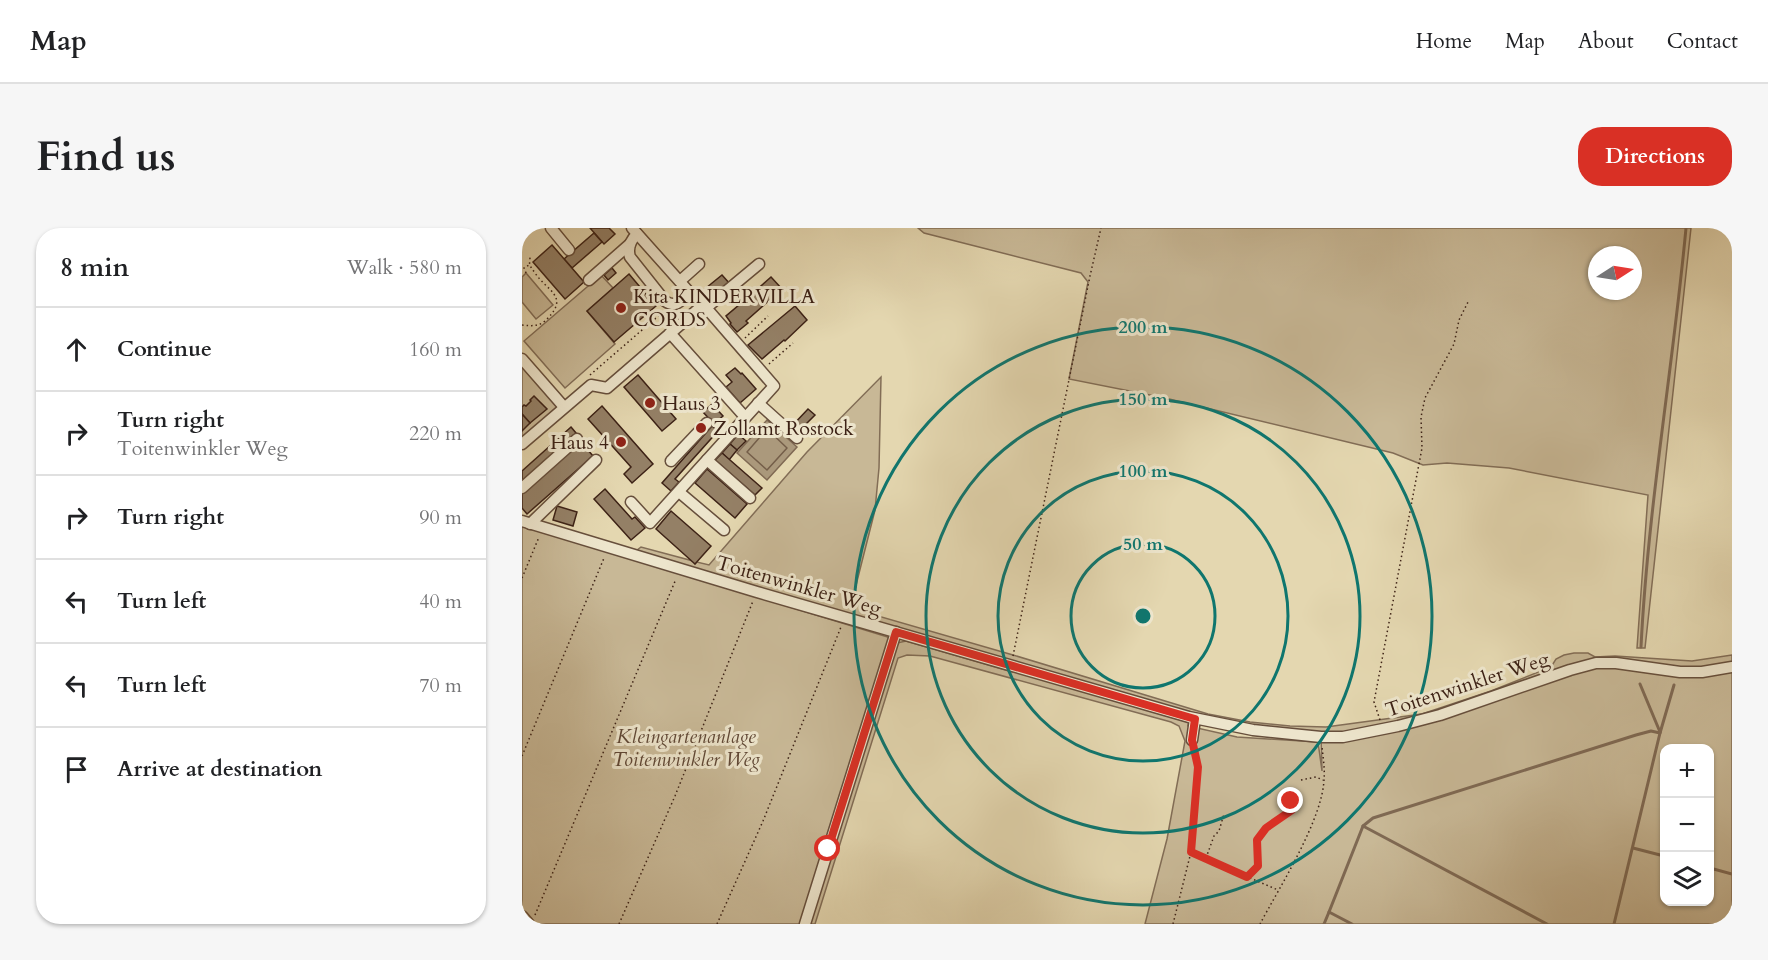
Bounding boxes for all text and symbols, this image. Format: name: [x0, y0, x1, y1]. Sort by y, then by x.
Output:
text: Map: [30, 22, 87, 60]
text: Home: [1416, 27, 1472, 56]
text: Map: [1505, 27, 1545, 56]
text: About: [1578, 27, 1634, 56]
text: Contact: [1667, 27, 1738, 56]
button: Directions: [1578, 127, 1732, 186]
text: Find us: [36, 128, 176, 185]
north arrow: [1588, 246, 1642, 300]
text: 8 min: [60, 250, 129, 285]
text: Walk · 580 m: [347, 254, 462, 281]
place label: Kita KINDERVILLA CORDS: [633, 283, 816, 333]
marker: Kita KINDERVILLA CORDS: [614, 301, 628, 315]
text: 200 m: [1118, 315, 1168, 340]
icon: ahead: [60, 333, 93, 366]
text: Continue: [117, 334, 212, 364]
text: 160 m: [409, 336, 462, 363]
text: 150 m: [1118, 387, 1168, 412]
place label: Haus 3: [662, 390, 721, 417]
marker: Haus 3: [643, 396, 657, 410]
text: Turn right: [117, 405, 224, 435]
place label: Zollamt Rostock: [713, 415, 854, 442]
icon: right: [60, 417, 93, 450]
text: 220 m: [409, 420, 462, 447]
marker: Zollamt Rostock: [694, 421, 708, 435]
place label: Haus 4: [550, 429, 609, 456]
text: Toitenwinkler Weg: [117, 435, 288, 462]
marker: Haus 4: [614, 435, 628, 449]
text: 100 m: [1118, 459, 1168, 484]
icon: right: [60, 501, 93, 534]
text: Turn right: [117, 502, 224, 532]
text: 90 m: [419, 504, 462, 531]
text: 50 m: [1123, 532, 1163, 557]
street label: Toitenwinkler Weg: [713, 549, 885, 622]
icon: left: [60, 585, 93, 618]
text: Turn left: [117, 586, 206, 616]
text: 40 m: [419, 588, 462, 615]
centre of rings: [1133, 606, 1153, 626]
street label: Toitenwinkler Weg: [1382, 645, 1553, 724]
icon: left: [60, 669, 93, 702]
text: Turn left: [117, 670, 206, 700]
text: 70 m: [419, 672, 462, 699]
park label: Kleingartenanlage Toitenwinkler Weg: [612, 723, 760, 773]
map controls: [1660, 744, 1714, 906]
button: +: [1660, 744, 1714, 798]
icon: arrive: [60, 753, 93, 786]
text: Arrive at destination: [117, 754, 322, 784]
route end: [1277, 787, 1303, 813]
button: −: [1660, 798, 1714, 852]
route start: [814, 835, 840, 861]
button: layers: [1660, 852, 1714, 906]

